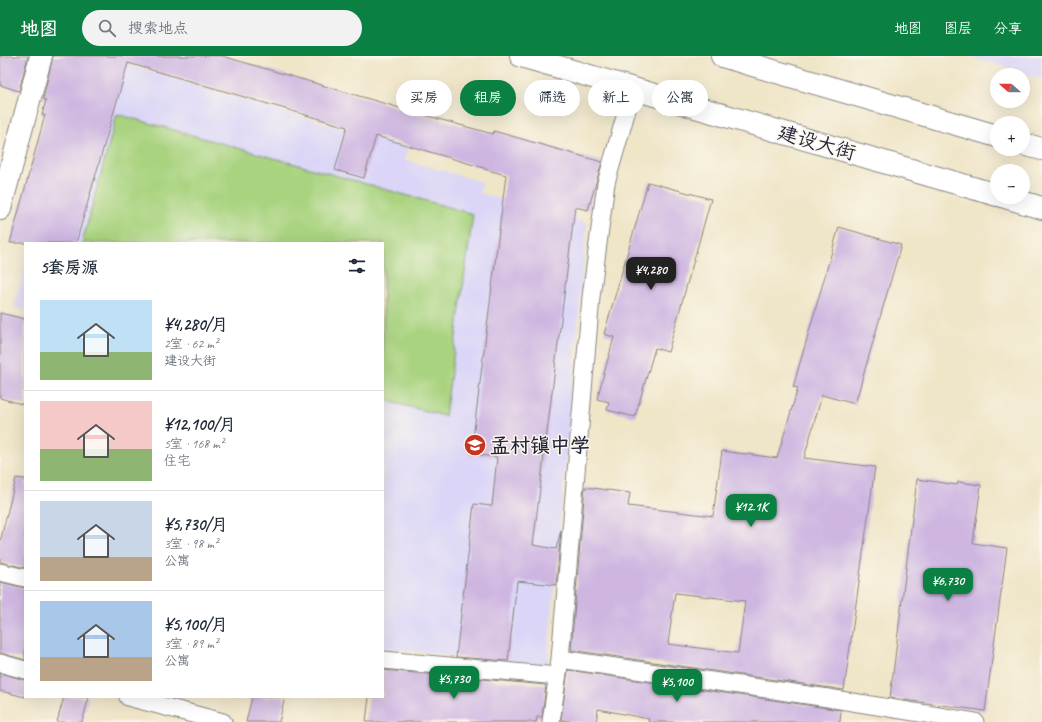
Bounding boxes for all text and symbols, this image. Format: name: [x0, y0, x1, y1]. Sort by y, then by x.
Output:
search box: [82, 10, 362, 46]
text: 地图: [20, 17, 58, 41]
icon: search: [96, 17, 118, 39]
text: 搜索地点: [128, 19, 188, 38]
text: 地图: [894, 20, 922, 37]
text: 图层: [944, 20, 972, 37]
text: 分享: [994, 20, 1022, 37]
north arrow: [990, 68, 1030, 108]
map controls: [990, 68, 1030, 204]
chip: 买房: [396, 80, 452, 116]
chip: 租房: [460, 80, 516, 116]
chip: 筛选: [524, 80, 580, 116]
chip: 新上: [588, 80, 644, 116]
chip: 公寓: [652, 80, 708, 116]
button: +: [990, 116, 1030, 156]
street label: 建设大街: [775, 119, 859, 166]
button: −: [990, 164, 1030, 204]
icon: filters: [346, 255, 368, 277]
text: 5套房源: [40, 257, 98, 278]
pin: ¥4,280: [618, 257, 684, 291]
text: ¥4,280: [635, 262, 667, 278]
text: ¥4,280/月: [164, 314, 228, 335]
icon: home: [72, 316, 120, 364]
text: 2室 · 62 m²: [164, 336, 218, 352]
text: 建设大街: [164, 353, 216, 369]
text: ¥12,100/月: [164, 414, 236, 435]
icon: home: [72, 417, 120, 465]
school or university icon: 孟村镇中学: [462, 432, 488, 458]
place label: 孟村镇中学: [490, 433, 590, 458]
text: 5室 · 168 m²: [164, 436, 224, 452]
text: 住宅: [164, 453, 190, 469]
pin: ¥12.1K: [718, 494, 784, 528]
text: ¥12.1K: [735, 499, 767, 515]
text: ¥5,730/月: [164, 514, 228, 535]
icon: home: [72, 517, 120, 565]
text: 3室 · 98 m²: [164, 536, 218, 552]
text: 公寓: [164, 553, 190, 569]
pin: ¥6,730: [915, 568, 981, 602]
text: ¥6,730: [932, 573, 964, 589]
text: ¥5,100/月: [164, 614, 228, 635]
icon: home: [72, 617, 120, 665]
text: 3室 · 89 m²: [164, 636, 218, 652]
text: 公寓: [164, 653, 190, 669]
pin: ¥5,730: [421, 666, 487, 700]
pin: ¥5,100: [644, 669, 710, 703]
text: ¥5,730: [438, 671, 470, 687]
text: ¥5,100: [661, 674, 693, 690]

